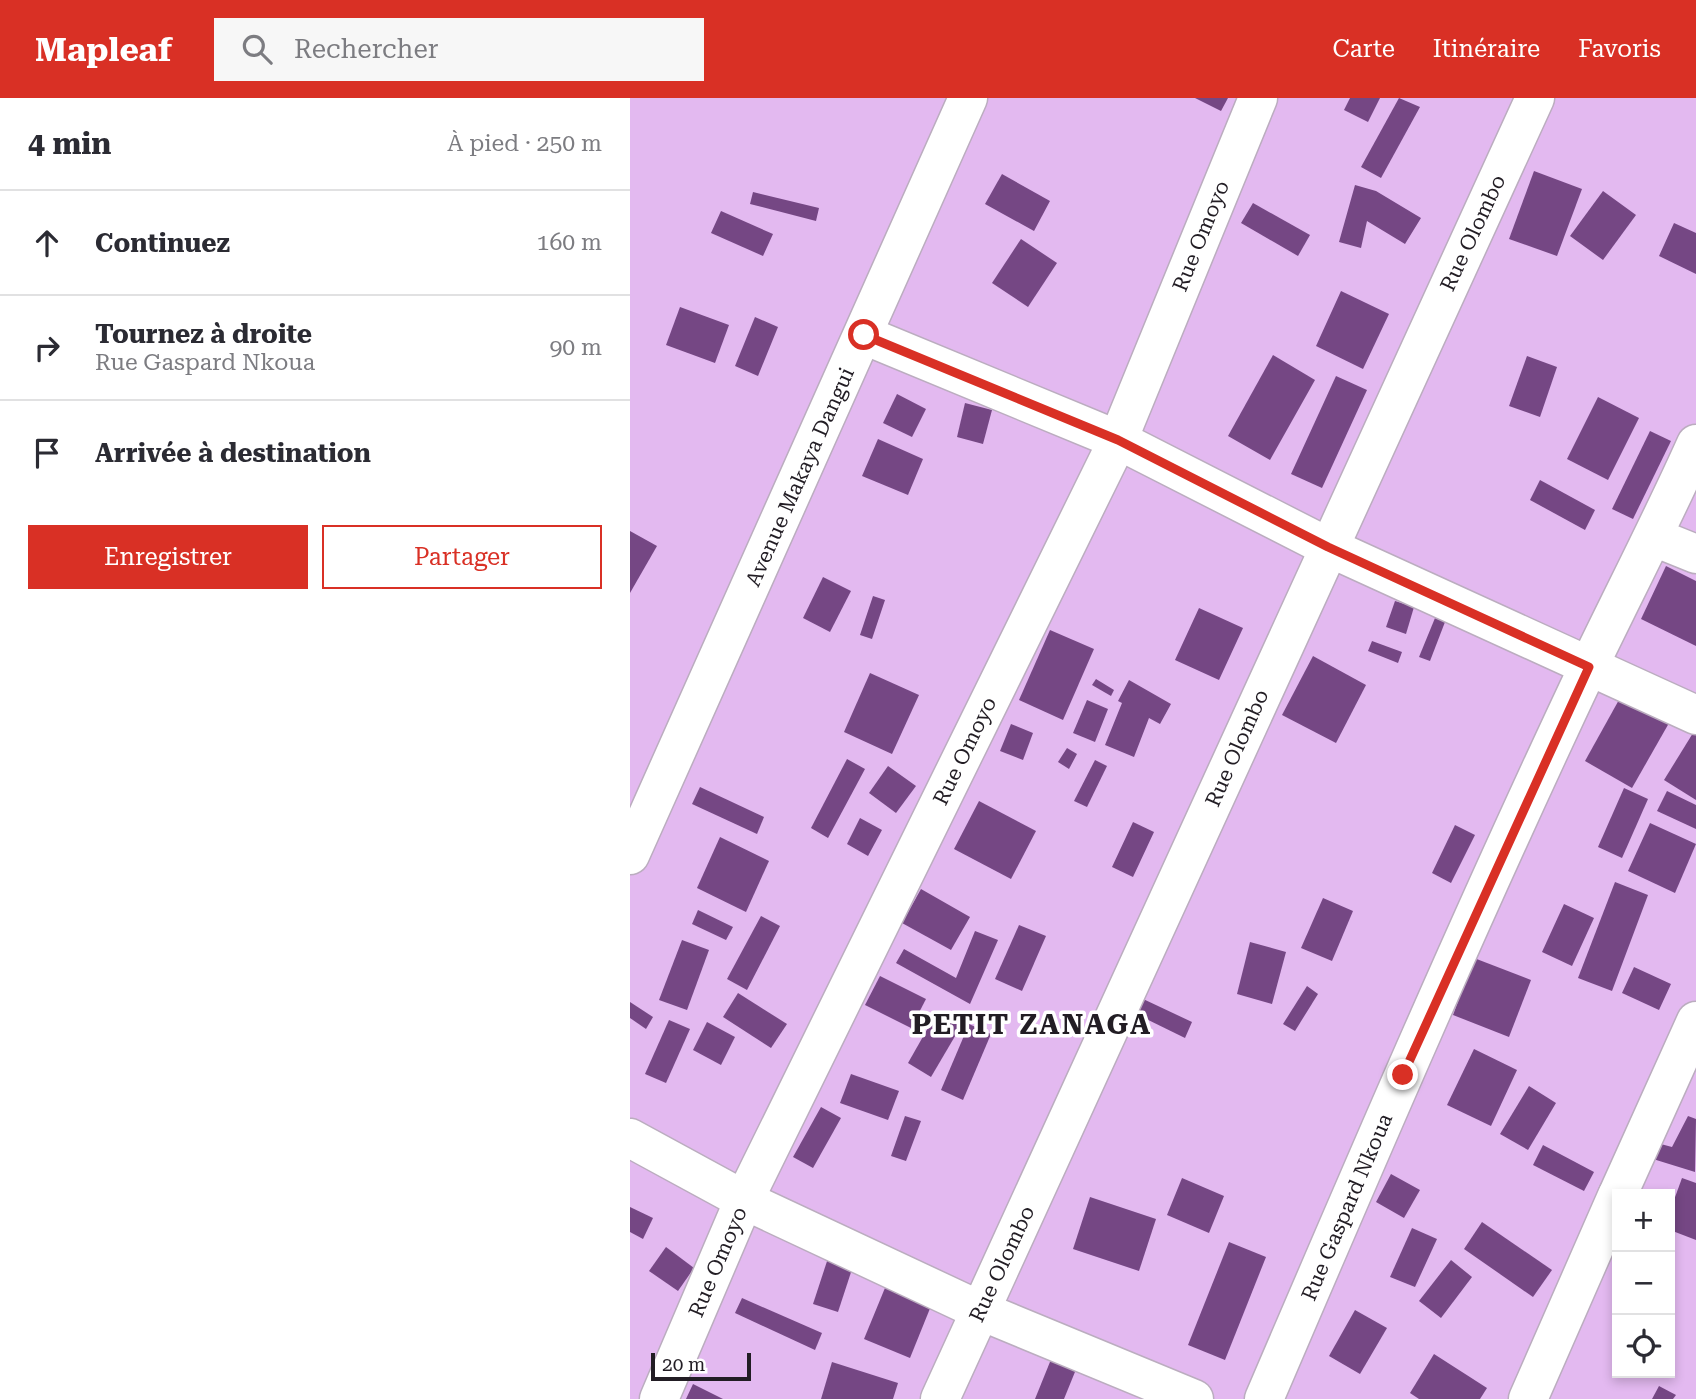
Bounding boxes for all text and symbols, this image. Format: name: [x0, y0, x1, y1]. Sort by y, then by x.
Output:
search box: [214, 18, 704, 81]
text: Mapleaf: [35, 30, 172, 69]
icon: search: [238, 30, 276, 68]
text: Rechercher: [294, 34, 438, 64]
text: Carte: [1333, 35, 1395, 63]
text: Itinéraire: [1433, 35, 1540, 63]
text: Favoris: [1578, 35, 1661, 63]
text: 4 min: [28, 126, 111, 161]
text: À pied · 250 m: [447, 130, 602, 157]
street label: Rue Olombo: [1436, 171, 1510, 295]
street label: Rue Omoyo: [1168, 177, 1234, 295]
icon: ahead: [28, 224, 66, 262]
text: Continuez: [95, 228, 230, 258]
text: 160 m: [537, 229, 602, 256]
text: Tournez à droite: [95, 319, 312, 349]
route start: [848, 319, 879, 350]
icon: right: [28, 329, 66, 367]
text: 90 m: [549, 334, 602, 361]
text: Rue Gaspard Nkoua: [95, 349, 315, 376]
street label: Avenue Makaya Dangui: [741, 364, 859, 590]
icon: arrive: [28, 434, 66, 472]
text: Arrivée à destination: [95, 438, 371, 468]
button: Enregistrer: [28, 525, 308, 589]
button: Partager: [322, 525, 602, 589]
street label: Rue Olombo: [1201, 686, 1273, 810]
street label: Rue Omoyo: [929, 693, 1001, 809]
district label: PETIT ZANAGA: [912, 1008, 1152, 1041]
route end: [1387, 1059, 1418, 1090]
street label: Rue Gaspard Nkoua: [1297, 1109, 1398, 1304]
map controls: [1612, 1189, 1675, 1378]
button: +: [1612, 1189, 1675, 1252]
street label: Rue Olombo: [965, 1202, 1039, 1326]
street label: Rue Omoyo: [684, 1203, 752, 1321]
button: −: [1612, 1252, 1675, 1315]
button: locate: [1612, 1315, 1675, 1378]
scale bar: [651, 1350, 751, 1382]
text: 20 m: [662, 1353, 705, 1376]

